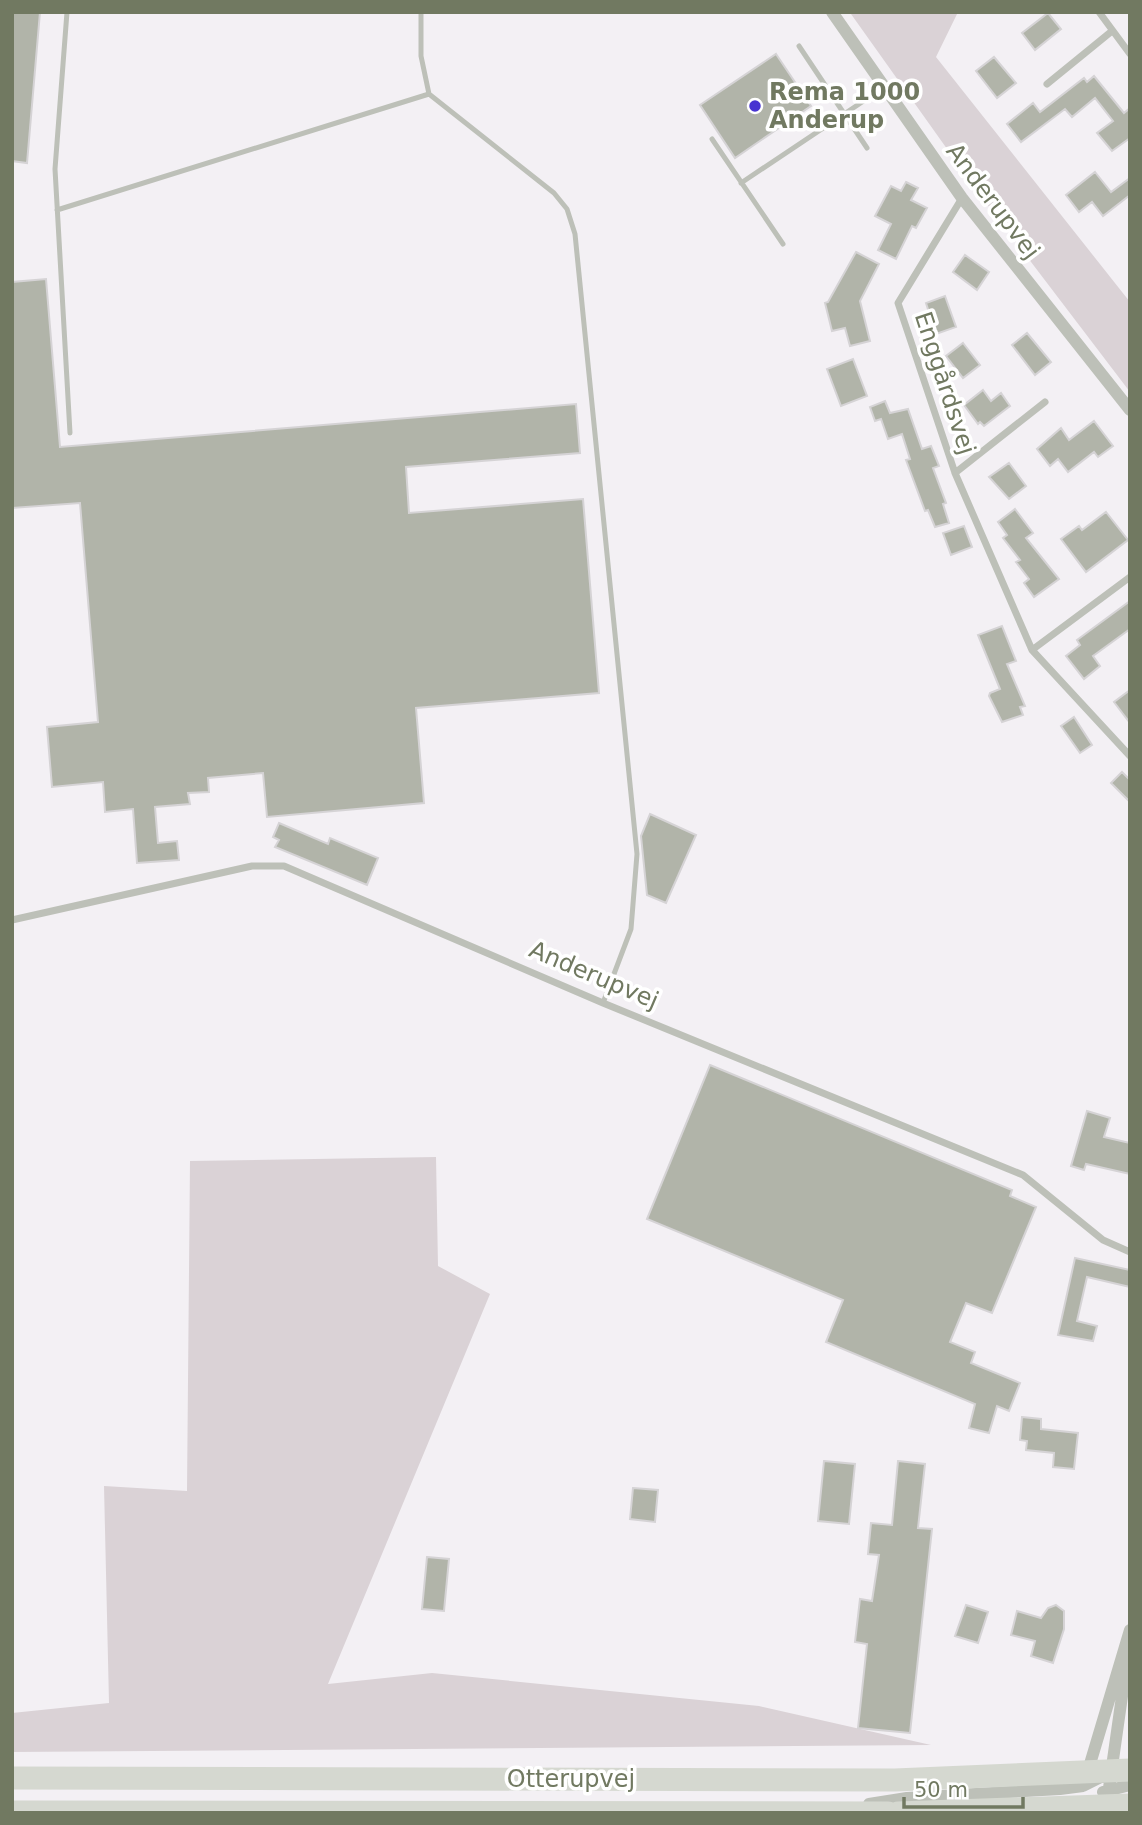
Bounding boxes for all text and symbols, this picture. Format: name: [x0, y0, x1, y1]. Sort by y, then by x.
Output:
place label: Rema 1000 Anderup: [769, 78, 920, 134]
marker: Rema 1000 Anderup: [747, 98, 763, 114]
street label: Anderupvej: [940, 138, 1046, 264]
street label: Enggårdsvej: [909, 308, 982, 458]
street label: Anderupvej: [525, 935, 663, 1015]
street label: Otterupvej: [507, 1765, 635, 1793]
scale bar: [904, 1766, 1023, 1810]
text: 50 m: [914, 1778, 968, 1802]

